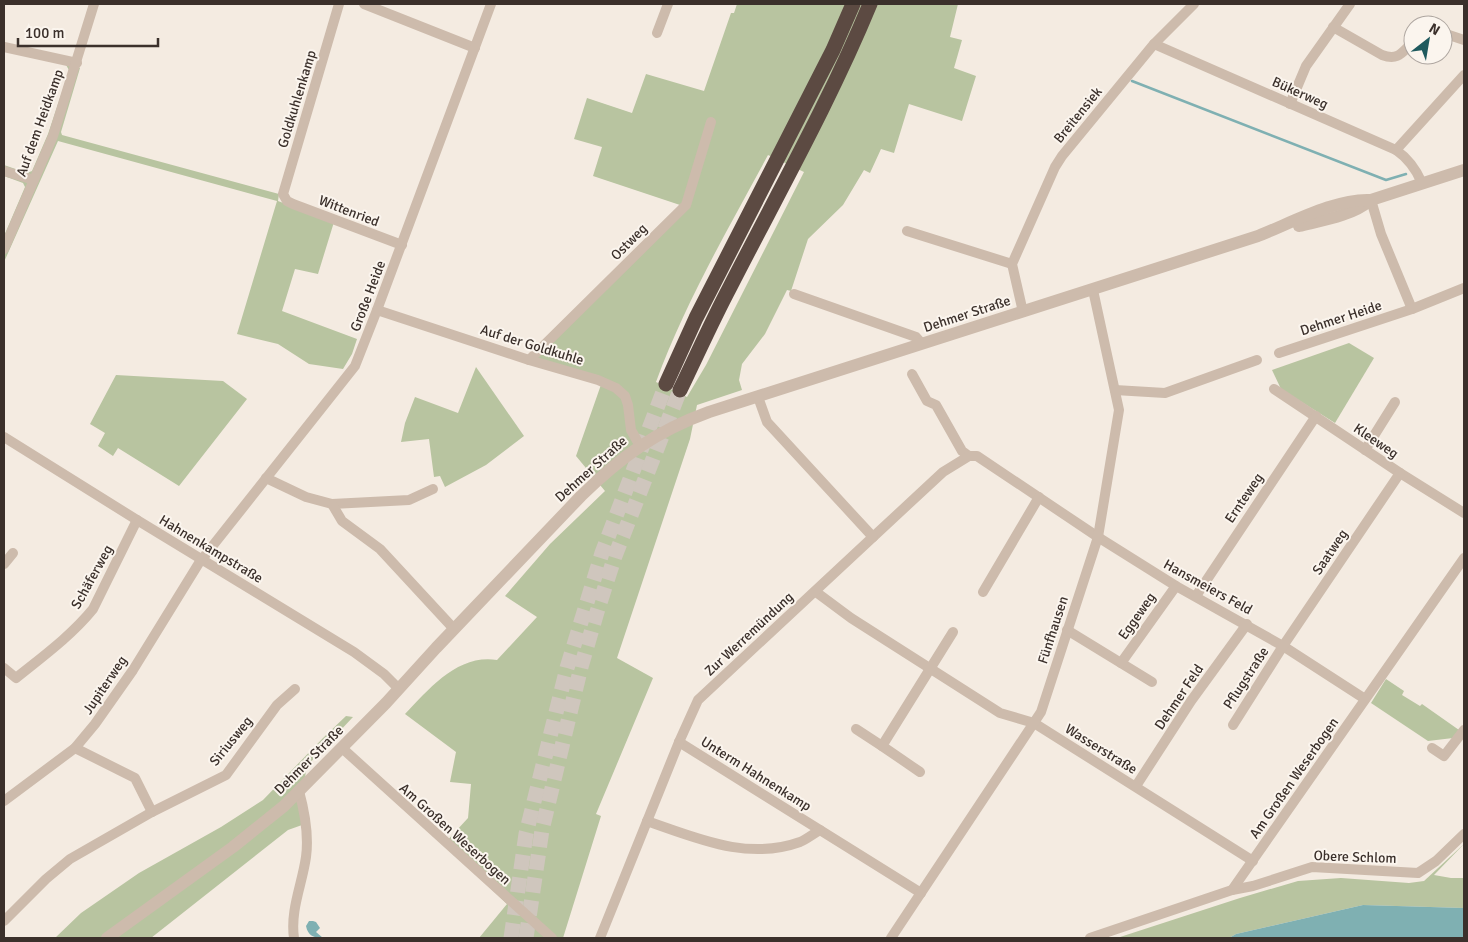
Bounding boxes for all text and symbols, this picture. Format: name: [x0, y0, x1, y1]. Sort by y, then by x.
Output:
scale bar: [18, 15, 158, 47]
north arrow: [1403, 15, 1453, 65]
text: N: [1426, 19, 1443, 39]
text: 100 m: [25, 24, 65, 42]
street label: Goldkuhlenkamp: [274, 48, 320, 150]
street label: Auf dem Heidkamp: [13, 67, 67, 179]
street label: Bükerweg: [1269, 73, 1331, 113]
street label: Breitensiek: [1050, 84, 1106, 146]
street label: Wittenried: [316, 192, 382, 230]
street label: Ostweg: [607, 220, 651, 264]
street label: Große Heide: [347, 258, 389, 334]
street label: Dehmer Straße: [921, 292, 1013, 336]
street label: Dehmer Heide: [1298, 297, 1384, 339]
street label: Auf der Goldkuhle: [478, 321, 586, 369]
street label: Kleeweg: [1350, 420, 1402, 462]
street label: Dehmer Straße: [552, 432, 630, 506]
street label: Ernteweg: [1221, 470, 1267, 526]
street label: Hahnenkampstraße: [156, 511, 266, 587]
street label: Saatweg: [1309, 526, 1351, 578]
street label: Schäferweg: [67, 542, 117, 612]
street label: Hansmeiers Feld: [1161, 556, 1255, 618]
street label: Zur Werremündung: [701, 588, 797, 680]
street label: Eggeweg: [1115, 589, 1159, 643]
street label: Fünfhausen: [1034, 594, 1072, 666]
street label: Pflugstraße: [1220, 644, 1272, 712]
street label: Jupiterweg: [79, 653, 131, 717]
street label: Dehmer Feld: [1151, 661, 1207, 733]
street label: Siriusweg: [206, 713, 256, 769]
street label: Am Großen Weserbogen: [1246, 714, 1342, 842]
street label: Wasserstraße: [1062, 720, 1140, 778]
street label: Dehmer Straße: [271, 722, 347, 798]
street label: Unterm Hahnenkamp: [698, 733, 814, 815]
street label: Am Großen Weserbogen: [396, 780, 514, 888]
street label: Obere Schlom: [1313, 847, 1397, 867]

